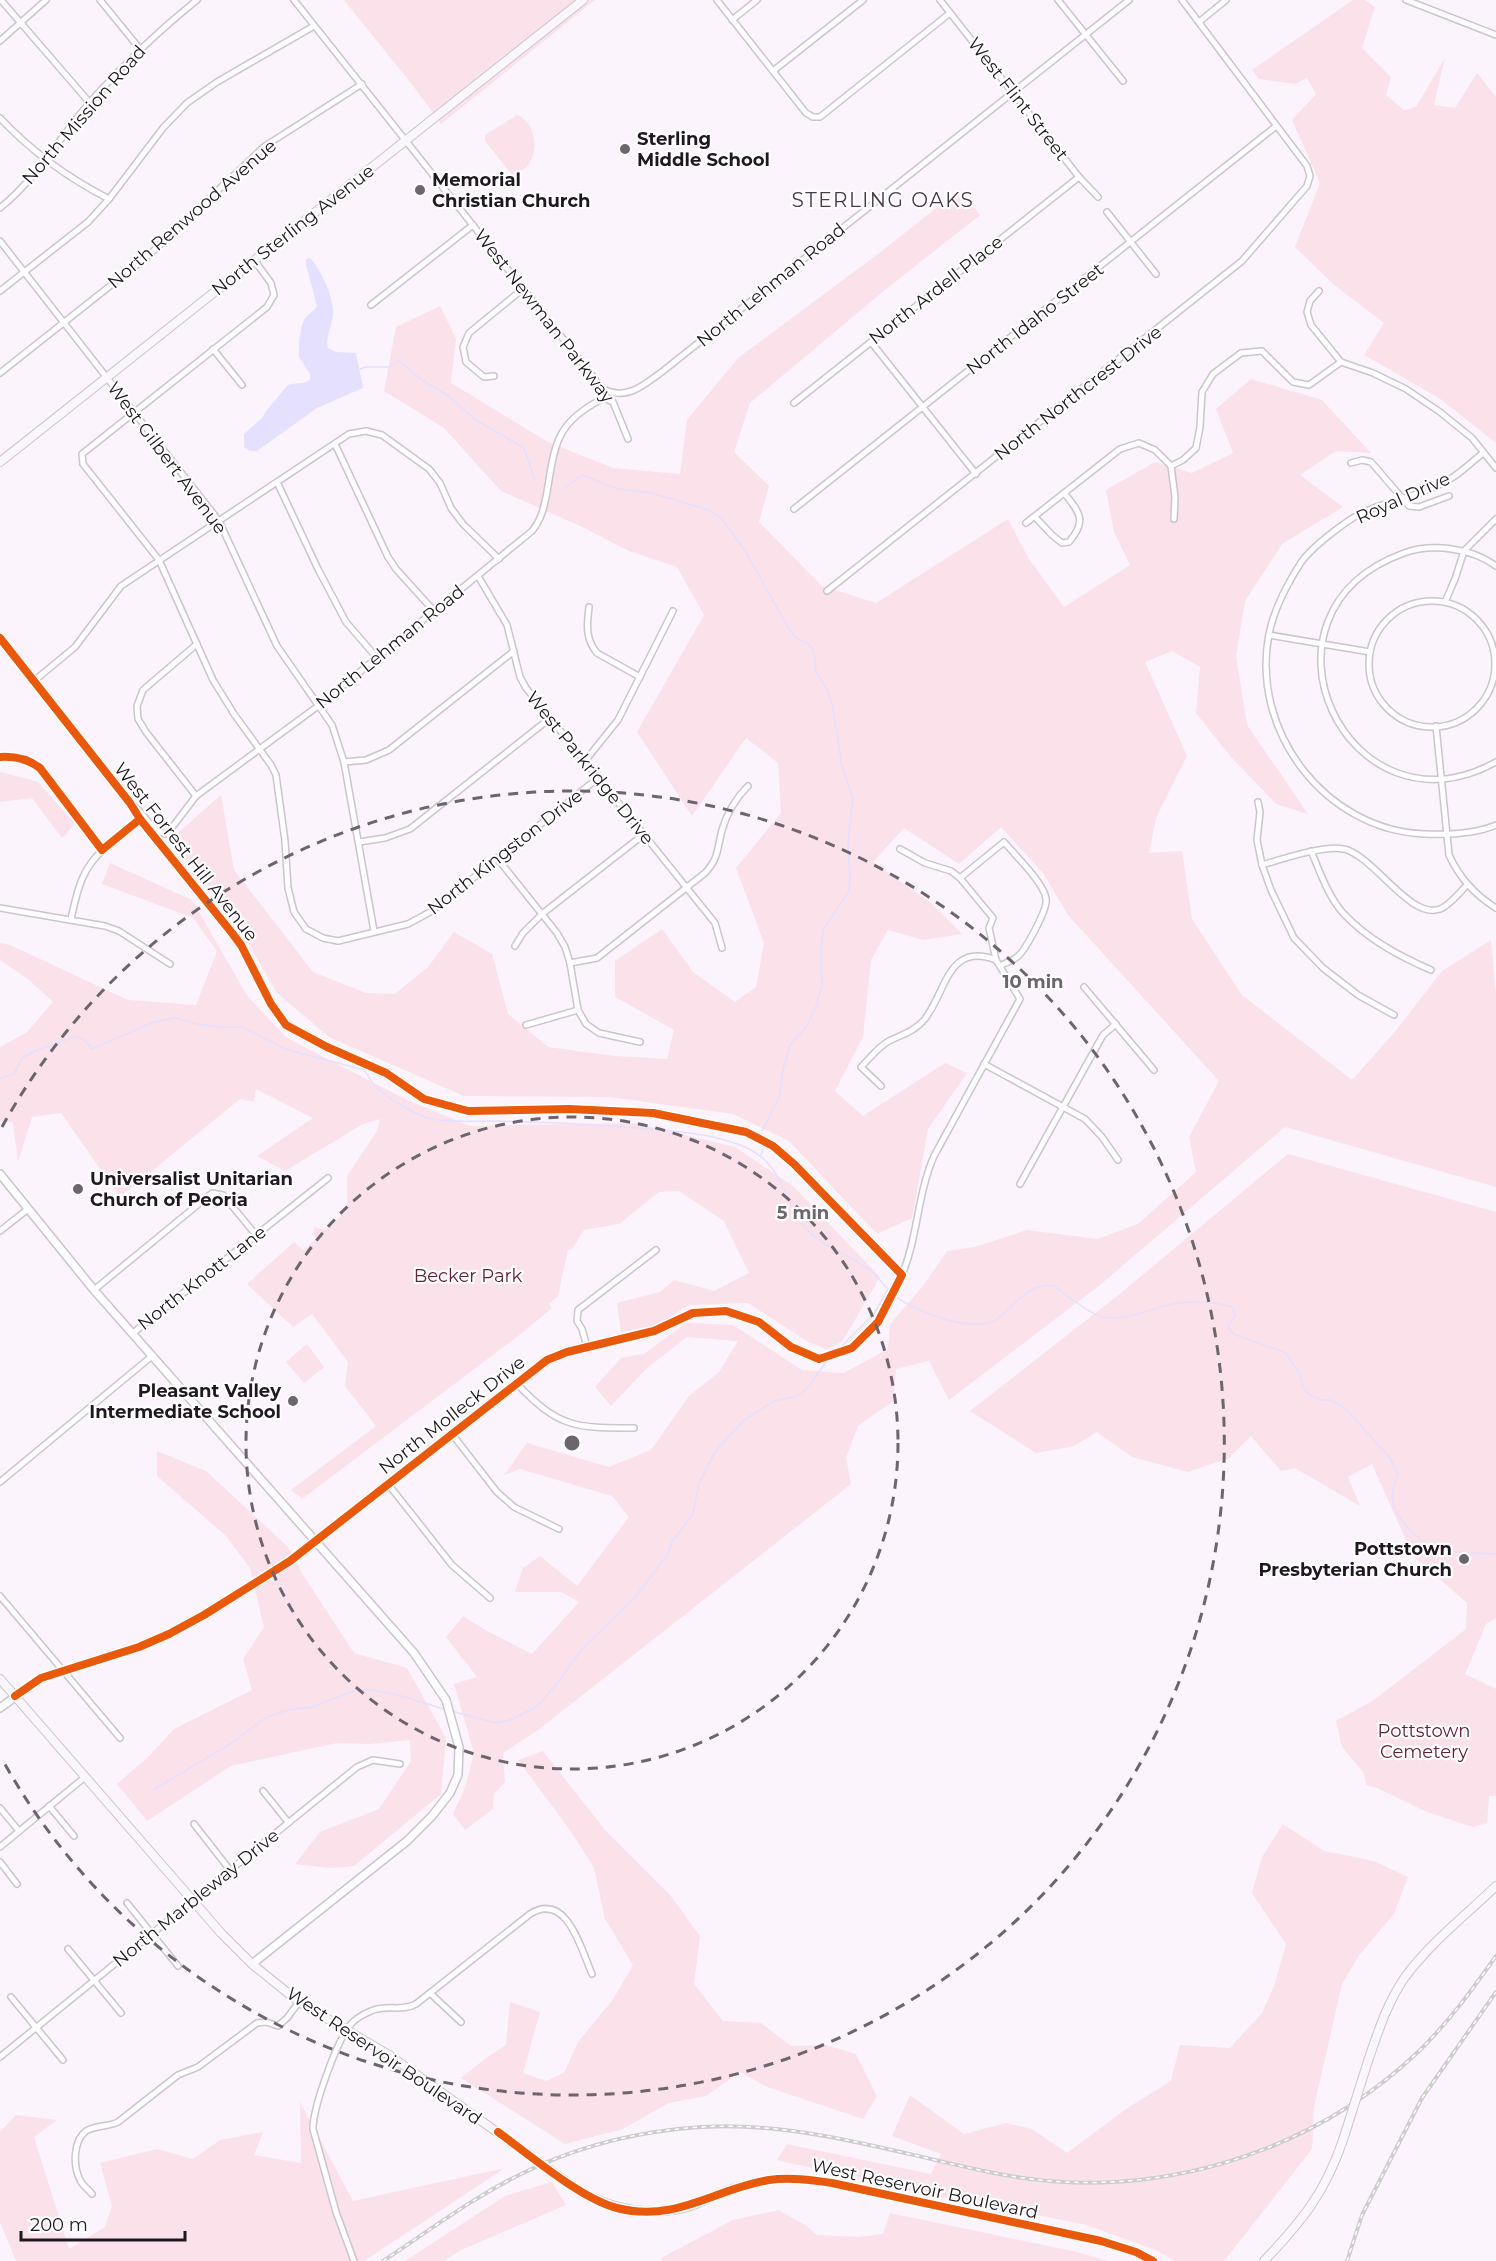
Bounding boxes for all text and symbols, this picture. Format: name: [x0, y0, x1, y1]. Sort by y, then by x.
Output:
street label: West Flint Street: [963, 33, 1073, 165]
street label: North Mission Road: [18, 41, 150, 189]
place label: Sterling Middle School: [637, 128, 770, 171]
street label: North Renwood Avenue: [103, 135, 281, 293]
marker: Sterling Middle School: [618, 142, 632, 156]
street label: North Sterling Avenue: [207, 160, 379, 300]
place label: Memorial Christian Church: [432, 169, 590, 212]
marker: Memorial Christian Church: [413, 183, 427, 197]
district label: STERLING OAKS: [792, 188, 974, 212]
street label: North Lehman Road: [692, 218, 850, 352]
street label: West Newman Parkway: [469, 225, 619, 408]
street label: North Ardell Place: [865, 231, 1008, 349]
street label: North Idaho Street: [962, 258, 1108, 380]
street label: North Northcrest Drive: [990, 321, 1166, 465]
street label: West Gilbert Avenue: [103, 378, 231, 539]
street label: Royal Drive: [1352, 467, 1454, 529]
street label: North Lehman Road: [311, 580, 469, 714]
street label: West Parkridge Drive: [521, 687, 659, 849]
street label: West Forrest Hill Avenue: [109, 758, 263, 946]
street label: North Kingston Drive: [423, 785, 587, 919]
text: 10 min: [1002, 971, 1064, 993]
place label: Universalist Unitarian Church of Peoria: [90, 1168, 293, 1211]
marker: Universalist Unitarian Church of Peoria: [71, 1182, 85, 1196]
text: 5 min: [777, 1202, 829, 1224]
street label: North Knott Lane: [133, 1221, 271, 1335]
park label: Becker Park: [414, 1265, 523, 1287]
street label: North Molleck Drive: [375, 1351, 529, 1479]
place label: Pleasant Valley Intermediate School: [89, 1380, 281, 1423]
marker: Pleasant Valley Intermediate School: [286, 1394, 300, 1408]
centre of rings: [562, 1433, 582, 1453]
place label: Pottstown Presbyterian Church: [1258, 1538, 1452, 1581]
marker: Pottstown Presbyterian Church: [1457, 1552, 1471, 1566]
park label: Pottstown Cemetery: [1377, 1720, 1471, 1763]
street label: North Marbleway Drive: [108, 1824, 284, 1972]
street label: West Reservoir Boulevard: [282, 1982, 486, 2130]
street label: West Reservoir Boulevard: [810, 2154, 1040, 2224]
scale bar: [21, 2204, 184, 2242]
text: 200 m: [30, 2214, 88, 2236]

